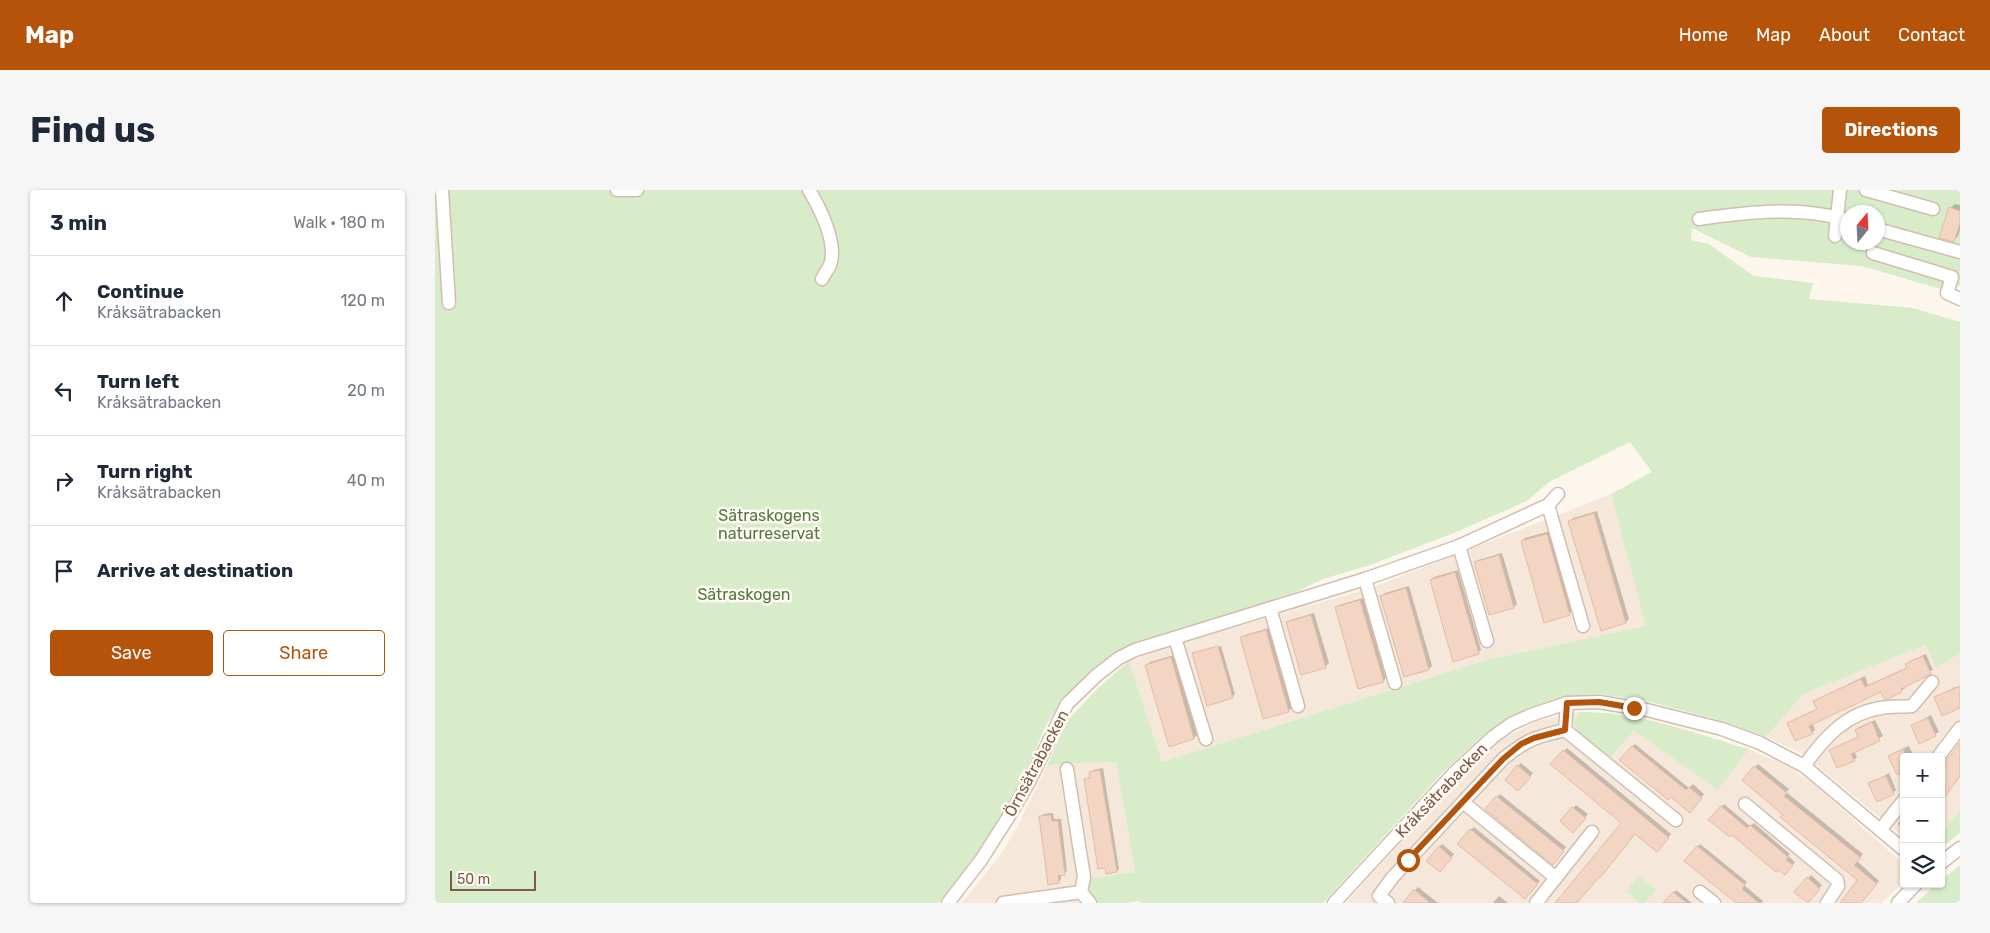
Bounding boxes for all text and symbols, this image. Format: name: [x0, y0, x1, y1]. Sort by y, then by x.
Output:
text: Map: [25, 21, 74, 49]
text: Home: [1679, 24, 1728, 46]
text: Map: [1756, 24, 1791, 46]
text: About: [1819, 24, 1870, 46]
text: Contact: [1898, 24, 1965, 46]
button: Directions: [1822, 107, 1960, 153]
text: Find us: [30, 109, 155, 151]
north arrow: [1840, 205, 1885, 250]
text: 3 min: [50, 210, 107, 235]
text: Walk · 180 m: [293, 213, 385, 232]
text: Continue: [97, 280, 184, 303]
icon: ahead: [50, 287, 78, 315]
text: 120 m: [340, 291, 385, 310]
text: Kråksätrabacken: [97, 303, 221, 322]
text: Turn left: [97, 370, 179, 393]
icon: left: [50, 377, 78, 405]
text: 20 m: [347, 381, 385, 400]
text: Kråksätrabacken: [97, 393, 221, 412]
text: Turn right: [97, 460, 192, 483]
icon: right: [50, 467, 78, 495]
text: 40 m: [347, 471, 385, 490]
text: Kråksätrabacken: [97, 483, 221, 502]
park label: Sätraskogens naturreservat: [718, 506, 820, 543]
icon: arrive: [50, 557, 78, 585]
text: Arrive at destination: [97, 559, 293, 582]
park label: Sätraskogen: [697, 585, 791, 604]
button: Save: [50, 630, 213, 676]
button: Share: [223, 630, 385, 676]
route end: [1623, 697, 1646, 720]
street label: Örnsätrabacken: [1000, 707, 1073, 820]
street label: Kråksätrabacken: [1391, 739, 1491, 842]
map controls: [1900, 753, 1945, 888]
button: +: [1900, 753, 1945, 798]
button: −: [1900, 798, 1945, 843]
button: layers: [1900, 843, 1945, 888]
route start: [1397, 849, 1420, 872]
scale bar: [450, 868, 536, 891]
text: 50 m: [457, 871, 490, 888]

